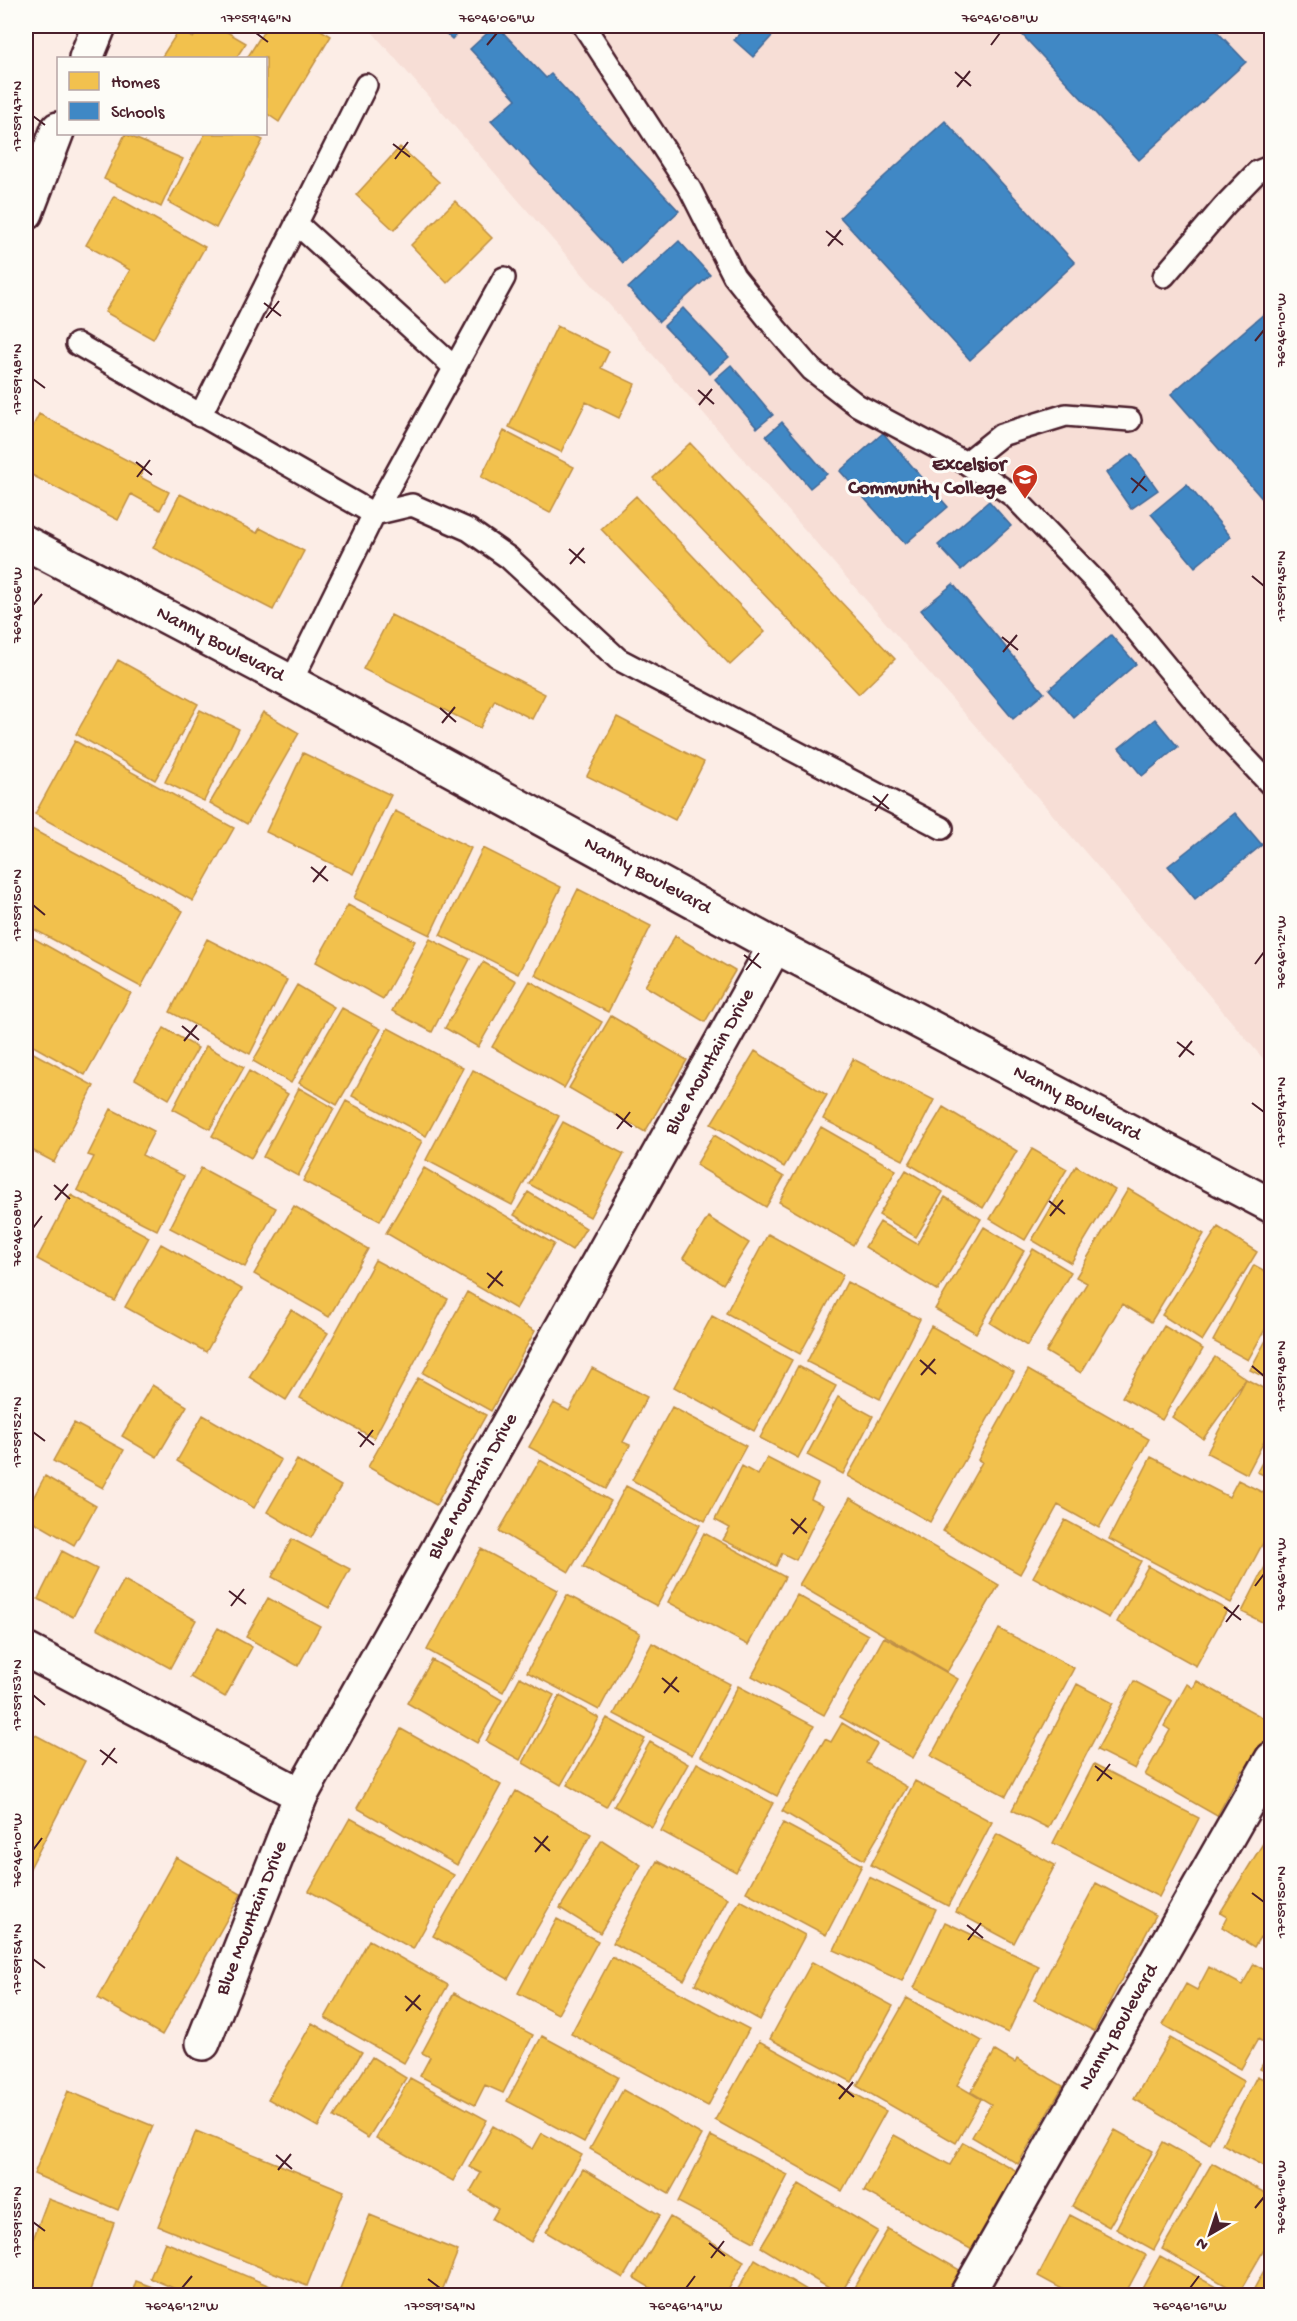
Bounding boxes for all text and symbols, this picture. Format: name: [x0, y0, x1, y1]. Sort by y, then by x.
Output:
text: 17°59'46"N: [220, 10, 291, 28]
text: 76°46'06"W: [458, 10, 535, 28]
text: 76°46'08"W: [961, 10, 1038, 28]
legend: [57, 57, 267, 135]
text: Homes: [111, 73, 161, 94]
text: 17°59'47"N: [9, 80, 27, 152]
text: Schools: [111, 103, 166, 124]
text: 76°46'10"W: [1273, 293, 1291, 368]
text: 17°59'48"N: [9, 343, 27, 416]
place label: Excelsior Community College: [847, 455, 1008, 501]
school or university icon: Excelsior Community College: [1010, 462, 1040, 500]
text: 17°59'45"N: [1273, 550, 1291, 622]
text: 76°46'06"W: [9, 567, 27, 644]
street label: Nanny Boulevard: [152, 602, 290, 689]
street label: Nanny Boulevard: [580, 832, 717, 921]
text: 17°59'50"N: [9, 869, 27, 942]
text: 76°46'12"W: [1273, 915, 1291, 990]
street label: Blue Mountain Drive: [660, 984, 760, 1140]
street label: Nanny Boulevard: [1009, 1061, 1147, 1148]
text: 17°59'47"N: [1273, 1076, 1291, 1148]
text: 76°46'08"W: [9, 1190, 27, 1267]
text: 17°59'48"N: [1273, 1340, 1291, 1413]
text: 17°59'52"N: [9, 1396, 27, 1469]
street label: Blue Mountain Drive: [423, 1409, 524, 1564]
text: 76°46'14"W: [1273, 1537, 1291, 1611]
text: 17°59'53"N: [9, 1659, 27, 1732]
text: 76°46'10"W: [9, 1813, 27, 1888]
street label: Blue Mountain Drive: [211, 1837, 293, 2000]
text: 17°59'50"N: [1273, 1866, 1291, 1939]
text: 17°59'54"N: [9, 1923, 27, 1995]
street label: Nanny Boulevard: [1074, 1958, 1165, 2095]
text: 76°46'16"W: [1273, 2160, 1291, 2235]
text: 17°59'55"N: [9, 2186, 27, 2259]
north arrow: [1180, 2204, 1240, 2264]
text: N: [1192, 2232, 1213, 2254]
text: 76°46'12"W: [144, 2298, 219, 2316]
text: 17°59'54"N: [404, 2298, 476, 2316]
text: 76°46'14"W: [649, 2298, 723, 2316]
text: 76°46'16"W: [1152, 2298, 1227, 2316]

